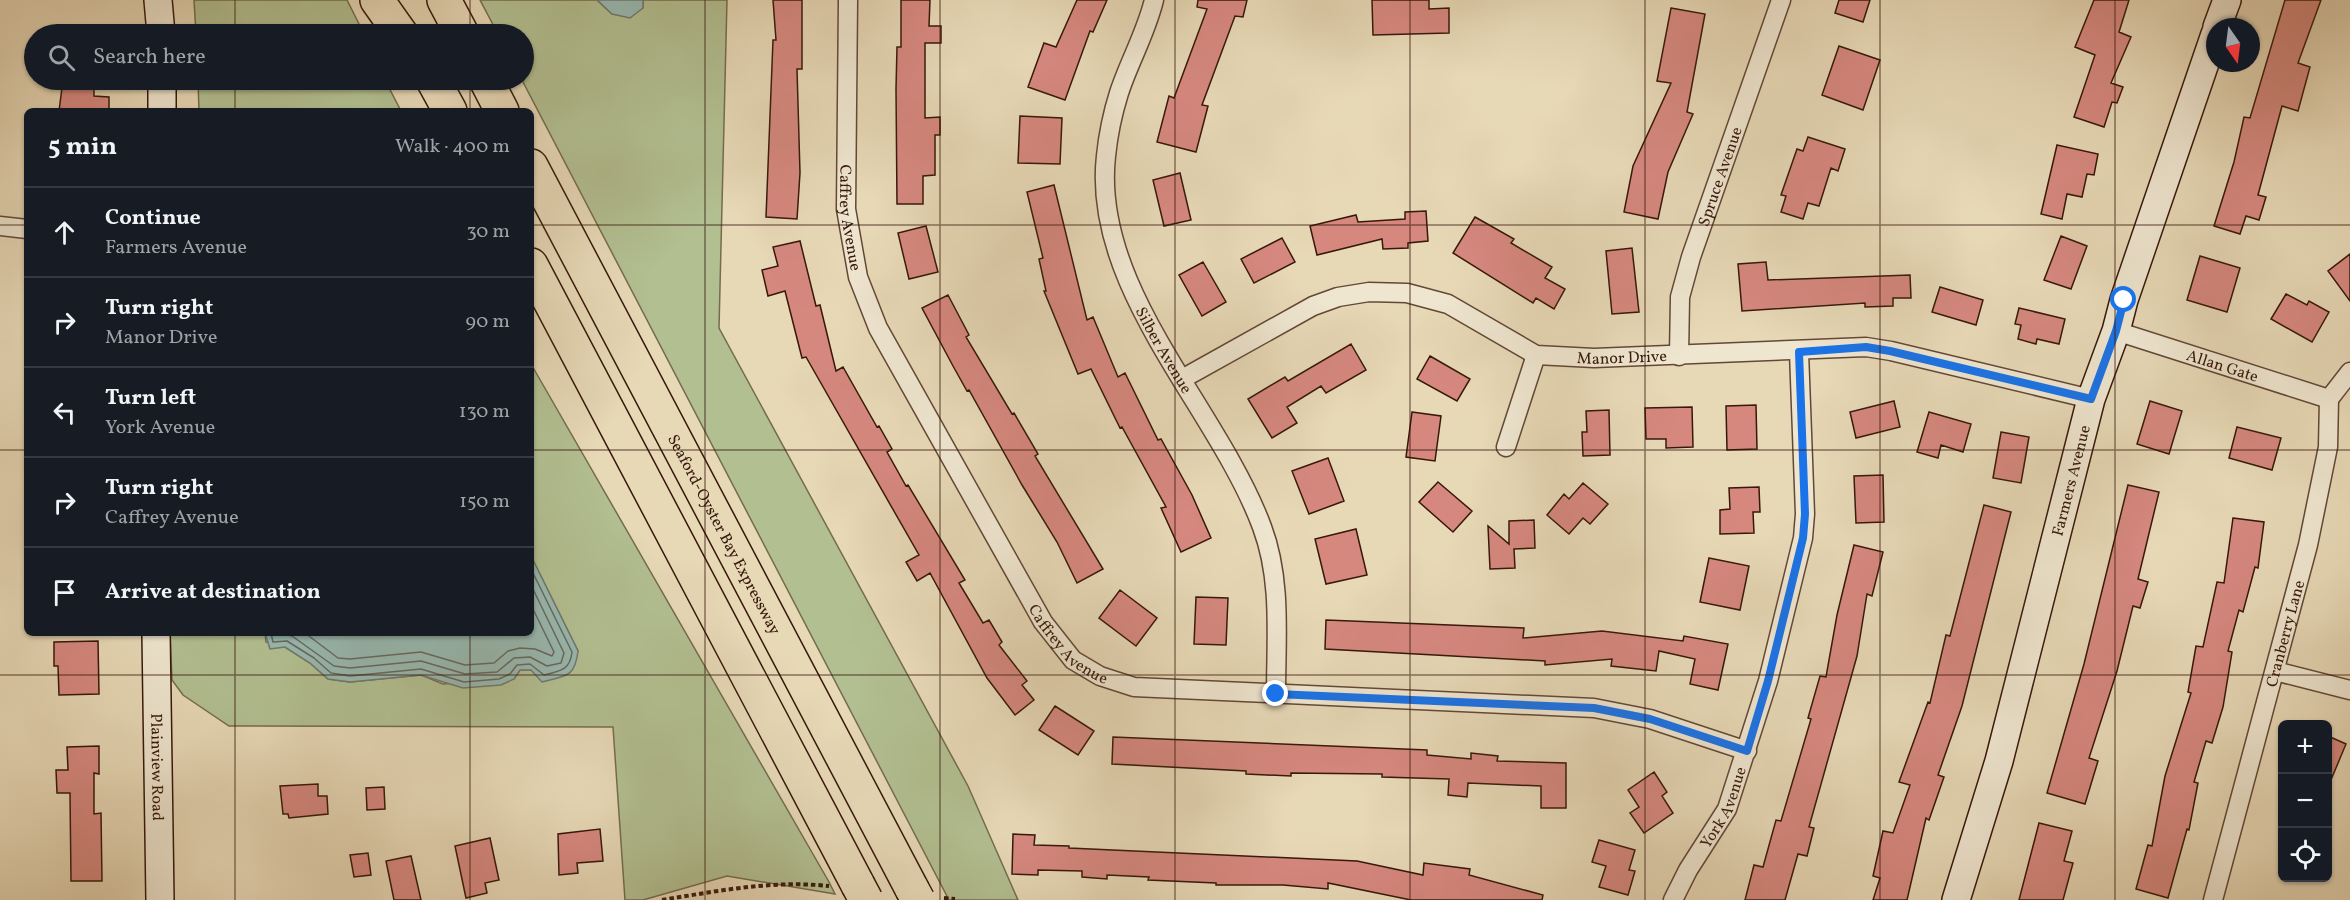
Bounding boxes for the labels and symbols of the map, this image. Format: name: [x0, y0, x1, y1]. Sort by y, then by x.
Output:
north arrow: [2206, 18, 2260, 72]
street label: Spruce Avenue: [1694, 124, 1749, 230]
street label: Caffrey Avenue: [833, 164, 866, 273]
route start: [2110, 286, 2136, 312]
street label: Silber Avenue: [1129, 303, 1197, 399]
street label: Allan Gate: [2183, 345, 2261, 389]
street label: Manor Drive: [1576, 346, 1667, 371]
street label: Farmers Avenue: [2048, 423, 2097, 539]
street label: Seaford-Oyster Bay Expressway: [661, 431, 785, 639]
street label: Cranberry Lane: [2261, 578, 2311, 690]
street label: Caffrey Avenue: [1022, 601, 1110, 691]
route end: [1262, 680, 1288, 706]
street label: Plainview Road: [144, 713, 168, 821]
street label: York Avenue: [1696, 764, 1753, 853]

